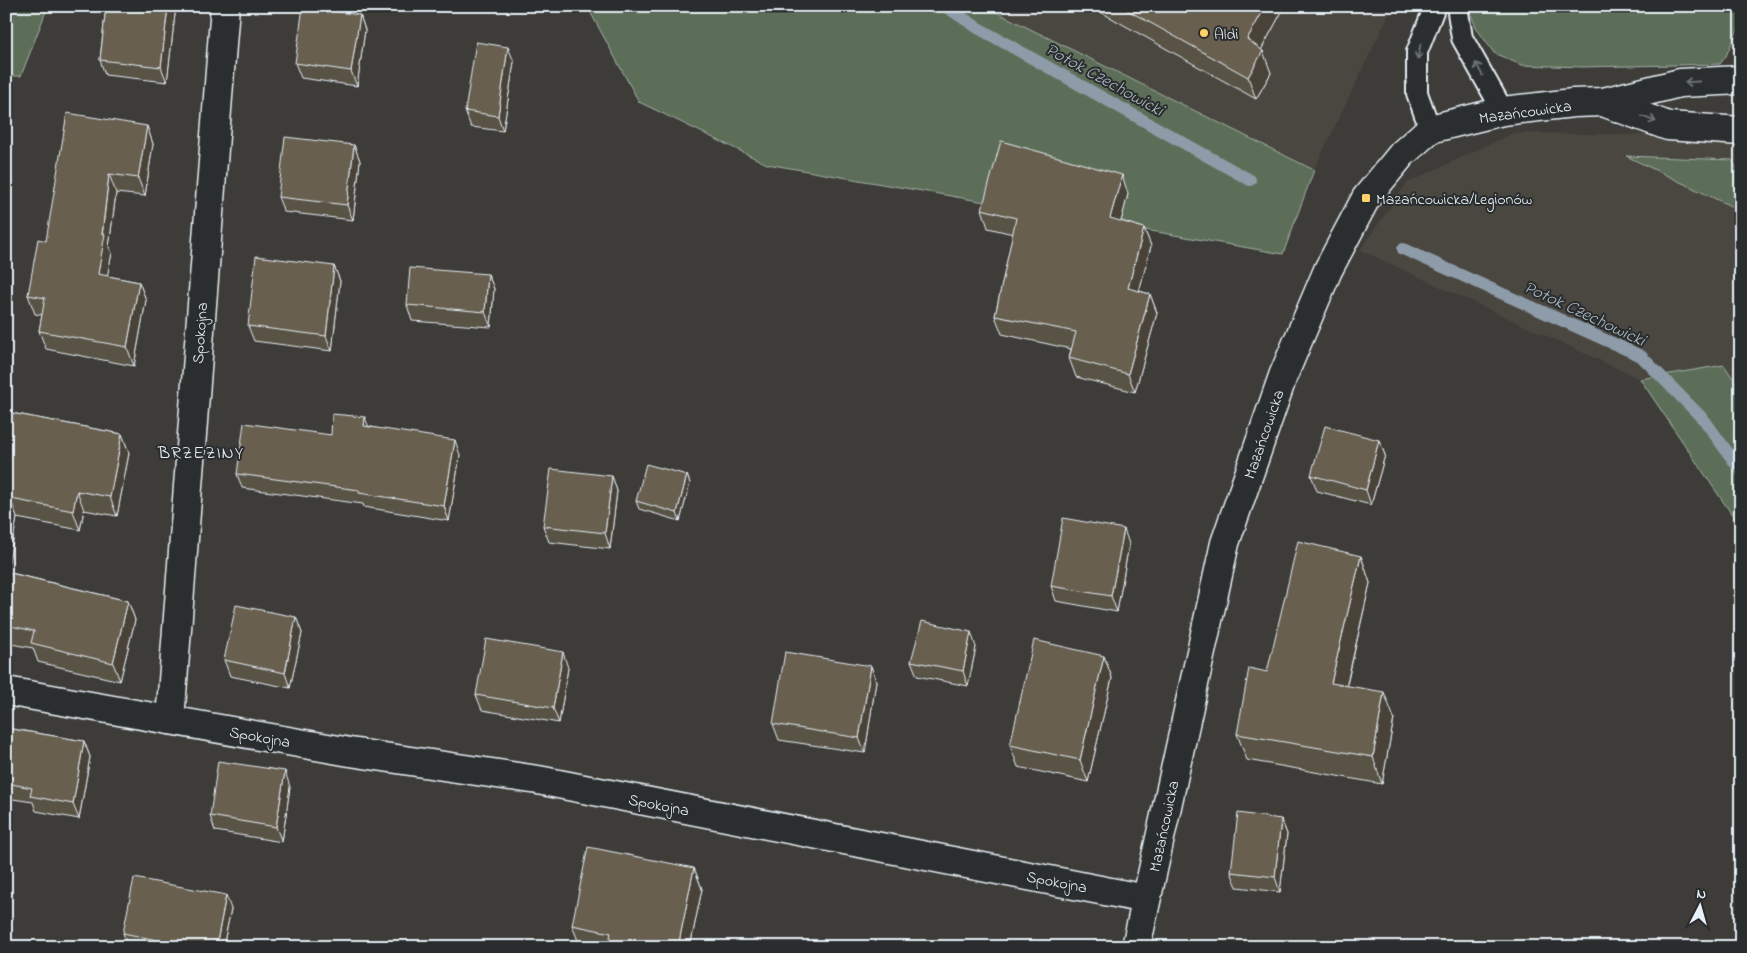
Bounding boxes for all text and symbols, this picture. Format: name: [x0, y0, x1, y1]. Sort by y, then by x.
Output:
place label: Aldi: [1214, 23, 1239, 47]
marker: Aldi: [1198, 27, 1210, 39]
water label: Potok Czechowicki: [1040, 37, 1169, 125]
one-way arrow: [1413, 43, 1423, 59]
one-way arrow: [1474, 61, 1484, 76]
one-way arrow: [1684, 78, 1700, 87]
street label: Mazańcowicka: [1477, 95, 1573, 131]
one-way arrow: [1641, 115, 1656, 124]
place label: Mazańcowicka/Legionów: [1376, 188, 1532, 212]
marker: Mazańcowicka/Legionów: [1360, 192, 1372, 204]
water label: Potok Czechowicki: [1519, 275, 1651, 355]
street label: Spokojna: [187, 302, 215, 365]
street label: Mazańcowicka: [1238, 387, 1291, 483]
district label: BRZEZINY: [157, 441, 244, 467]
street label: Spokojna: [227, 721, 292, 755]
street label: Mazańcowicka: [1144, 778, 1186, 874]
street label: Spokojna: [626, 788, 691, 824]
street label: Spokojna: [1024, 865, 1089, 901]
north arrow: [1674, 880, 1724, 930]
text: N: [1695, 884, 1707, 905]

